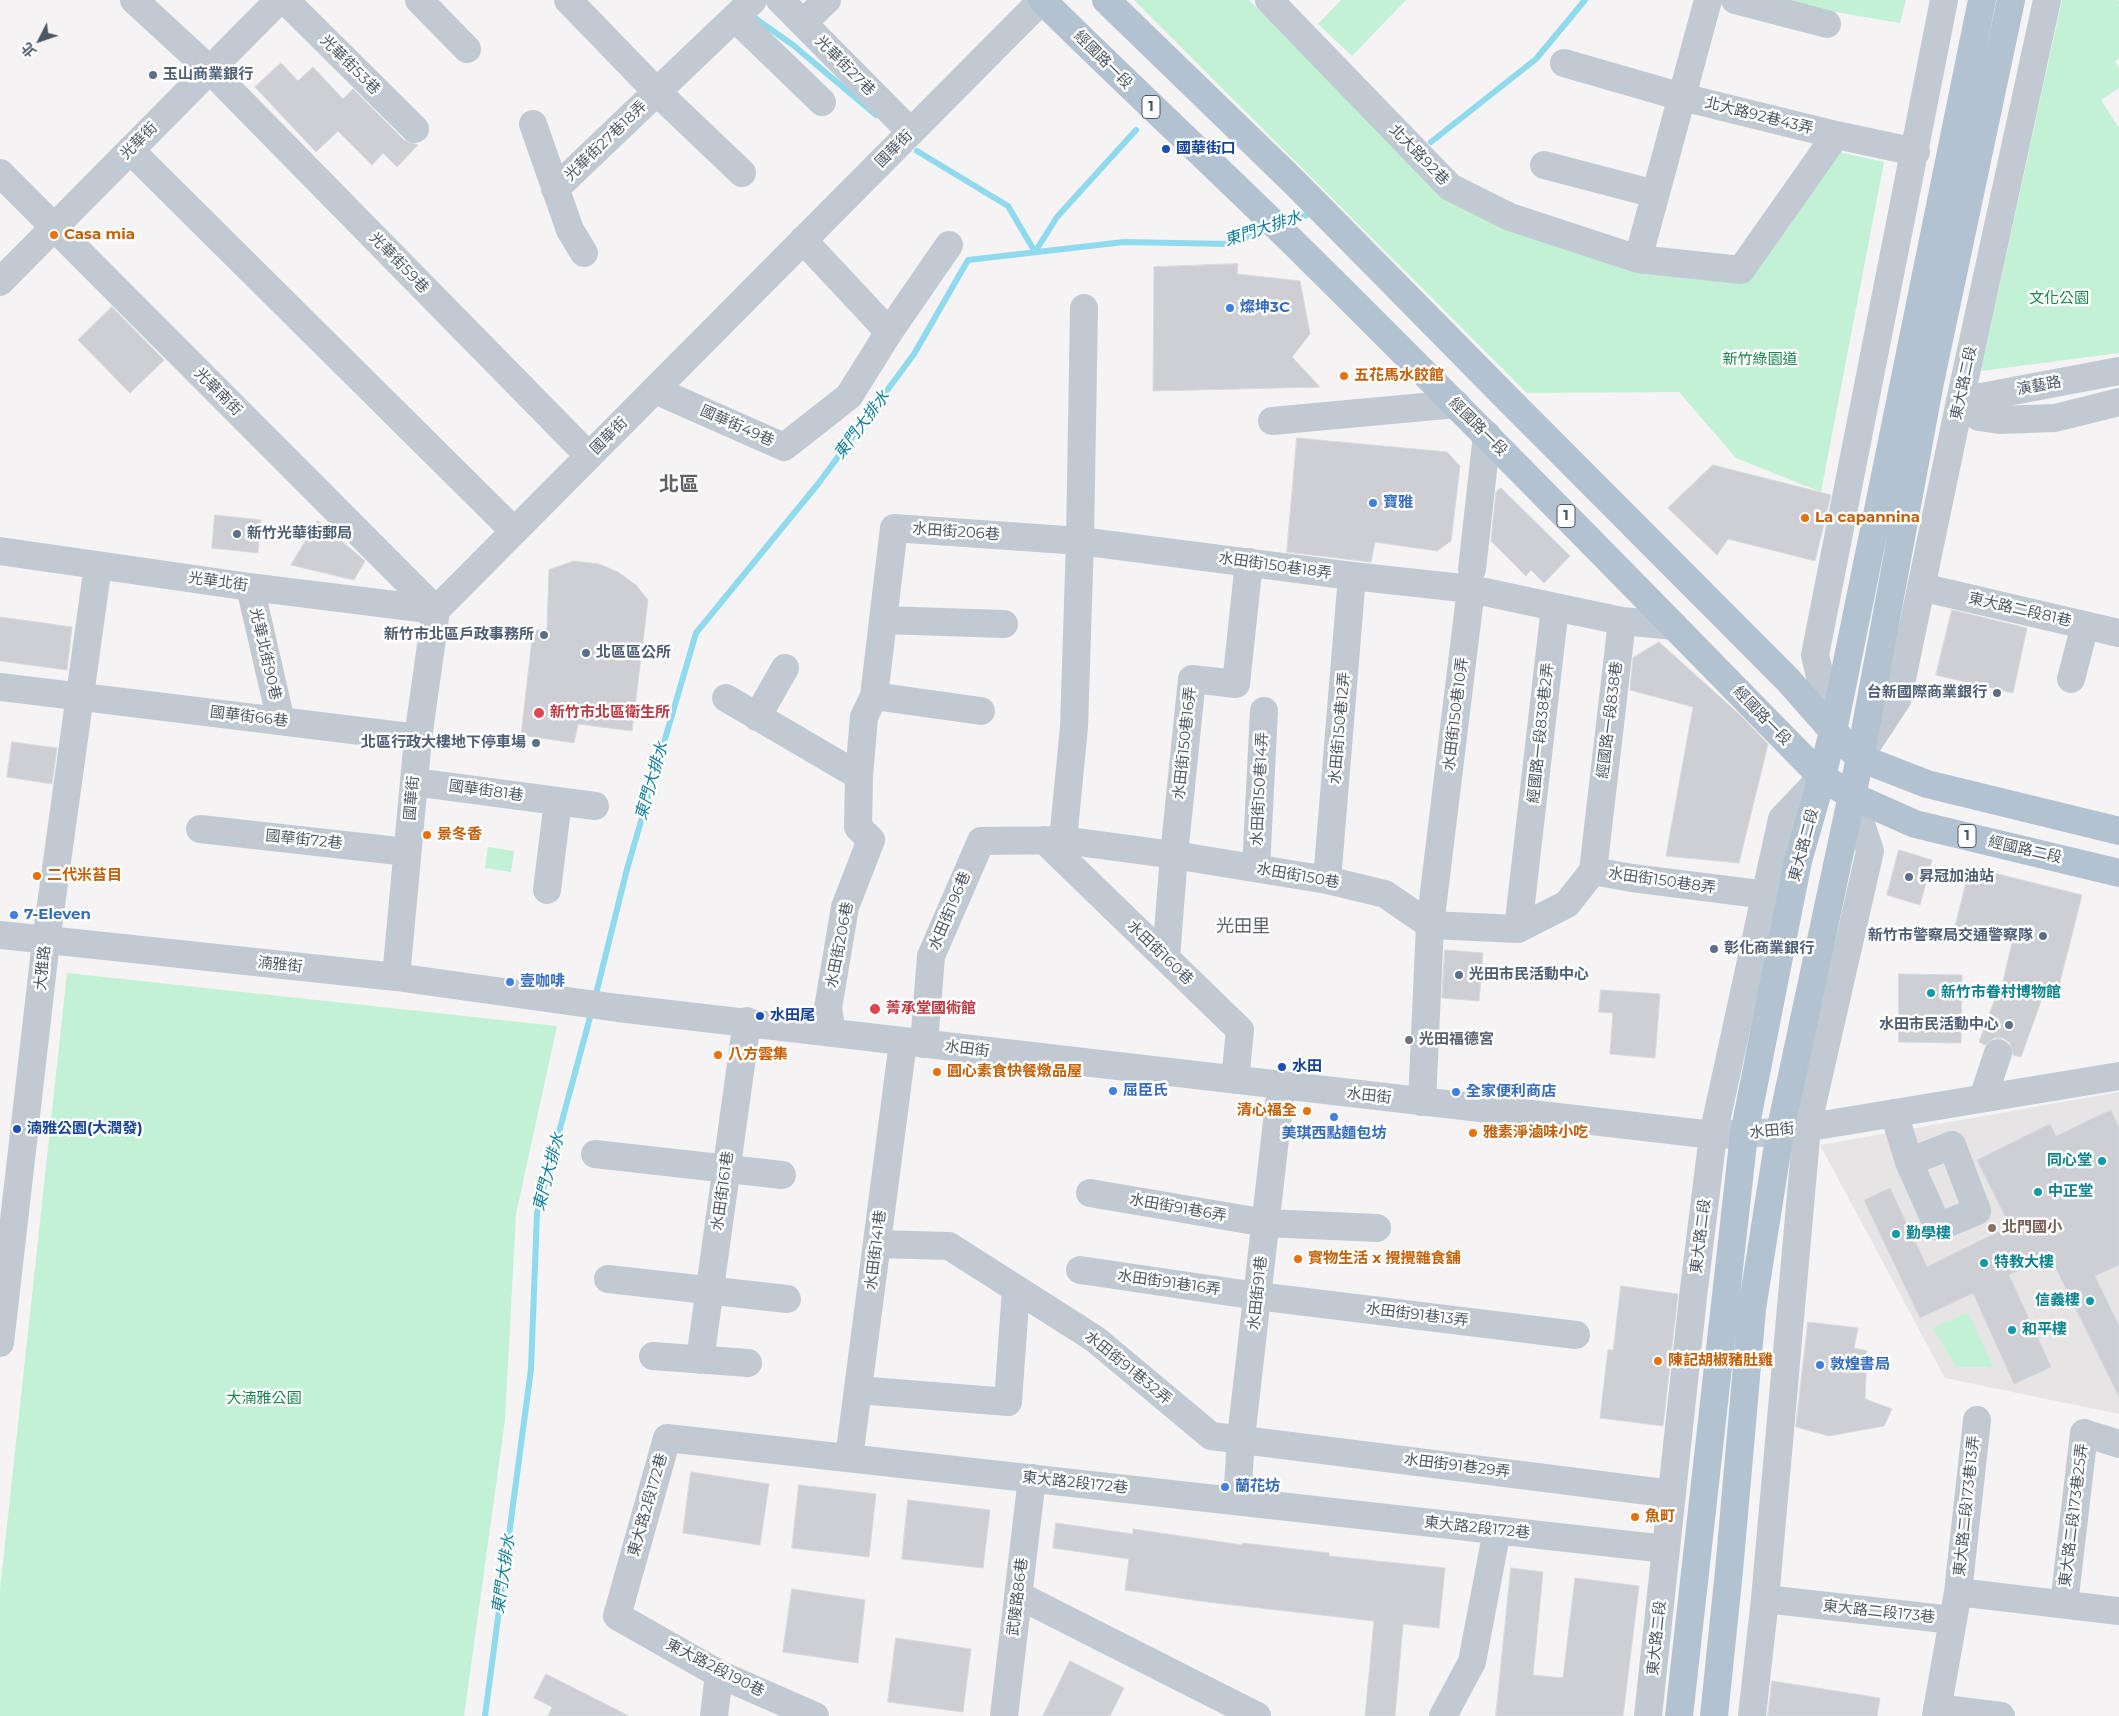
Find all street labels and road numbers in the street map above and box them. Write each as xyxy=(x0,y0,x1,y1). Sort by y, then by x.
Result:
street label: 經國路一段 xyxy=(1070,27,1136,93)
street label: 光華街53巷 xyxy=(316,31,384,99)
street label: 光華街27巷 xyxy=(811,32,879,100)
street label: 北大路92巷43弄 xyxy=(1703,94,1815,138)
road number: 1 xyxy=(1142,95,1160,118)
street label: 光華街27巷18弄 xyxy=(561,97,651,185)
street label: 光華街 xyxy=(117,119,161,163)
street label: 北大路92巷 xyxy=(1386,121,1452,189)
street label: 國華街 xyxy=(872,127,916,171)
street label: 光華街59巷 xyxy=(366,229,432,297)
street label: 東大路二段 xyxy=(1947,344,1981,422)
street label: 光華南街 xyxy=(190,364,246,420)
street label: 演藝路 xyxy=(2015,373,2063,399)
street label: 經國路一段 xyxy=(1445,394,1511,460)
street label: 國華街49巷 xyxy=(697,402,777,450)
street label: 國華街 xyxy=(587,414,631,458)
road number: 1 xyxy=(1557,504,1575,528)
street label: 水田街206巷 xyxy=(912,520,1000,544)
street label: 水田街150巷18弄 xyxy=(1217,549,1333,583)
street label: 光華北街 xyxy=(187,569,249,595)
street label: 東大路二段81巷 xyxy=(1967,589,2073,631)
street label: 光華北街90巷 xyxy=(246,606,284,702)
street label: 水田街150巷10弄 xyxy=(1440,656,1472,772)
street label: 經國路一段838巷 xyxy=(1594,661,1626,779)
street label: 經國路一段838巷2弄 xyxy=(1525,662,1557,804)
street label: 水田街150巷12弄 xyxy=(1326,671,1354,785)
street label: 經國路一段 xyxy=(1729,683,1795,749)
street label: 水田街150巷16弄 xyxy=(1170,686,1200,800)
street label: 國華街66巷 xyxy=(209,703,289,731)
street label: 水田街150巷14弄 xyxy=(1248,732,1272,846)
street label: 國華街 xyxy=(401,775,423,821)
street label: 國華街81巷 xyxy=(448,777,524,805)
street label: 東大路二段 xyxy=(1786,806,1822,884)
road number: 1 xyxy=(1958,824,1976,848)
street label: 國華街72巷 xyxy=(265,827,343,853)
street label: 經國路二段 xyxy=(1986,833,2064,867)
street label: 水田街150巷 xyxy=(1255,860,1341,892)
street label: 水田街150巷8弄 xyxy=(1607,865,1717,897)
street label: 水田街196巷 xyxy=(925,869,975,953)
street label: 水田街206巷 xyxy=(823,900,857,990)
street label: 水田街160巷 xyxy=(1123,917,1197,989)
street label: 大雅路 xyxy=(32,945,54,991)
street label: 湳雅街 xyxy=(257,954,303,976)
street label: 水田街 xyxy=(944,1037,990,1061)
street label: 水田街 xyxy=(1346,1085,1392,1107)
street label: 水田街 xyxy=(1749,1120,1795,1142)
street label: 水田街161巷 xyxy=(709,1150,737,1232)
street label: 水田街91巷6弄 xyxy=(1128,1191,1228,1225)
street label: 東大路二段 xyxy=(1687,1198,1715,1274)
street label: 水田街141巷 xyxy=(862,1209,890,1291)
street label: 水田街91巷 xyxy=(1245,1255,1271,1331)
street label: 水田街91巷16弄 xyxy=(1116,1267,1222,1299)
street label: 水田街91巷13弄 xyxy=(1365,1300,1469,1330)
street label: 水田街91巷32弄 xyxy=(1081,1328,1175,1408)
street label: 東大路二段173巷13弄 xyxy=(1951,1435,1983,1577)
street label: 東大路二段173巷25弄 xyxy=(2056,1442,2092,1588)
street label: 東大路2段172巷 xyxy=(625,1451,671,1559)
street label: 水田街91巷29弄 xyxy=(1403,1451,1511,1481)
street label: 東大路2段172巷 xyxy=(1021,1468,1129,1498)
street label: 東大路2段172巷 xyxy=(1423,1513,1531,1543)
street label: 武陵路86巷 xyxy=(1004,1557,1032,1637)
street label: 東大路二段173巷 xyxy=(1822,1597,1936,1627)
street label: 東大路二段 xyxy=(1644,1600,1670,1676)
street label: 東大路2段190巷 xyxy=(663,1635,767,1701)

